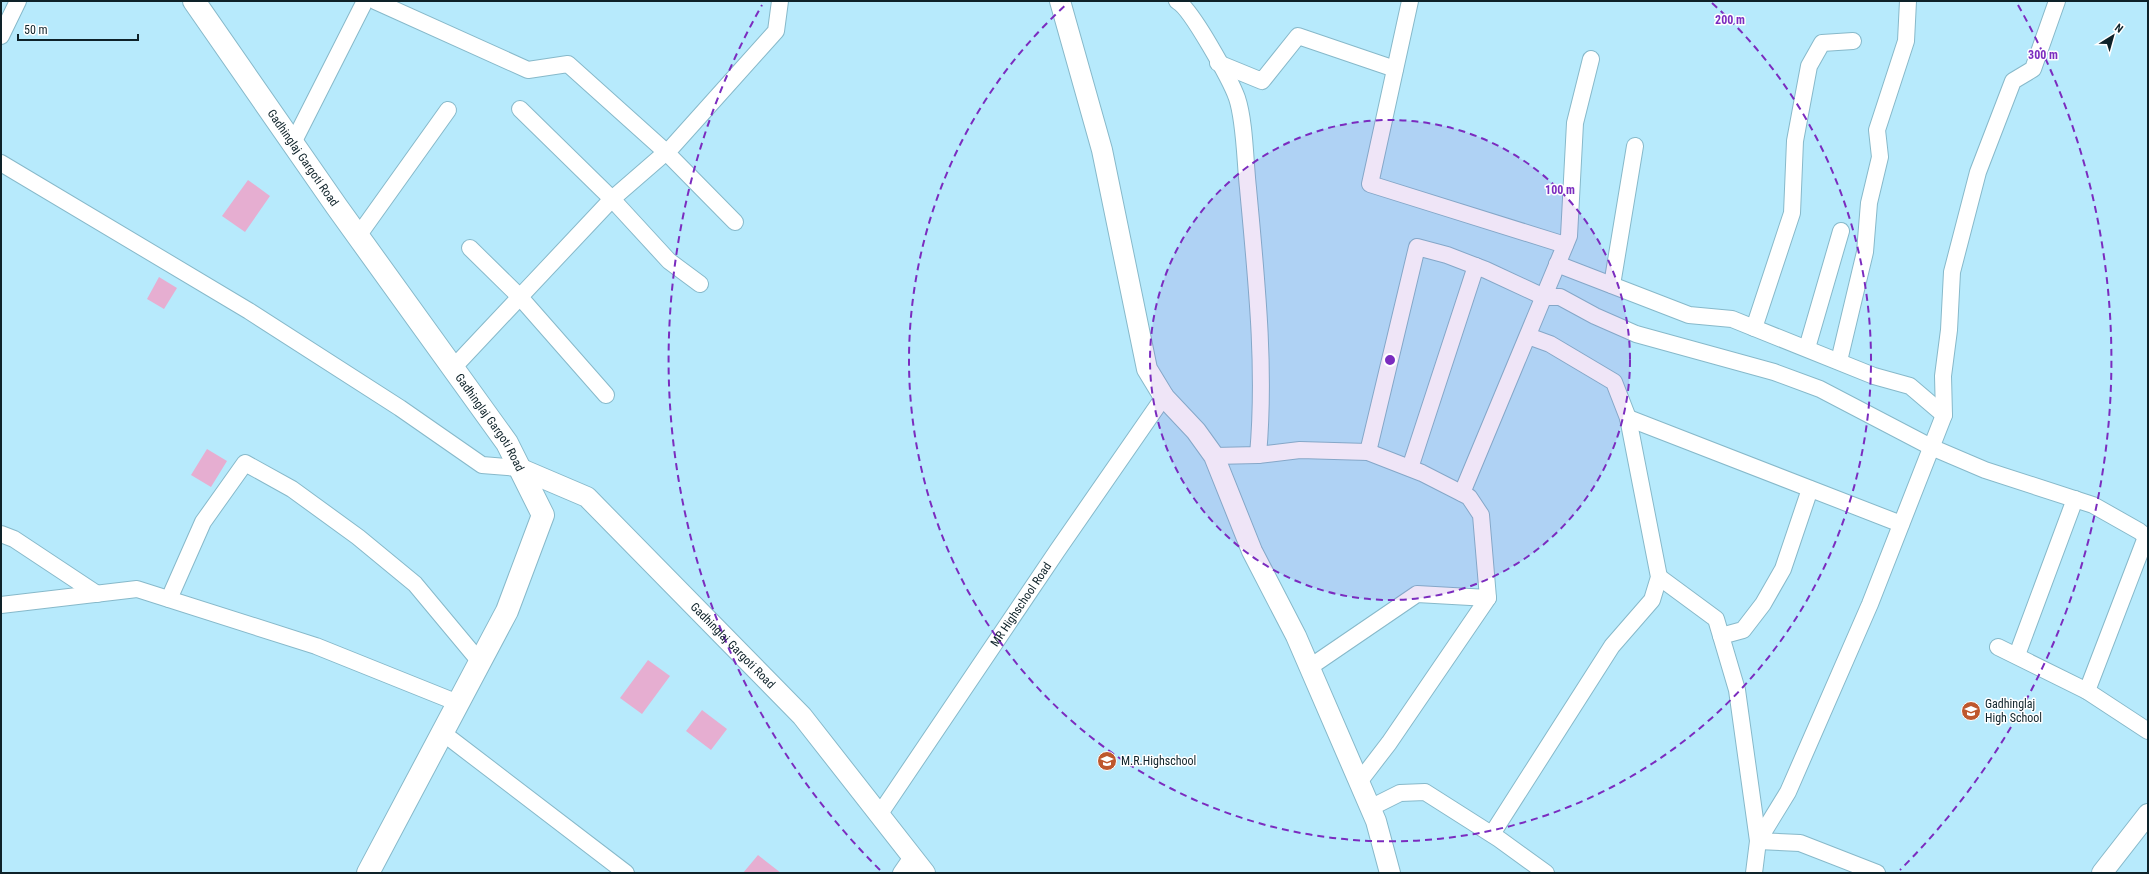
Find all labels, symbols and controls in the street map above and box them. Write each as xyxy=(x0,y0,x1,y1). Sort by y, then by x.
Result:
text: 200 m xyxy=(1715,13,1745,27)
scale bar xyxy=(18,16,138,42)
north arrow xyxy=(2093,16,2133,56)
text: N xyxy=(2112,21,2126,36)
text: 50 m xyxy=(24,23,48,37)
text: 300 m xyxy=(2028,48,2058,62)
street label: Gadhinglaj Gargoti Road xyxy=(264,107,341,209)
text: 100 m xyxy=(1545,183,1575,197)
centre of rings xyxy=(1383,353,1397,367)
street label: Gadhinglaj Gargoti Road xyxy=(452,371,527,474)
street label: MR Highschool Road xyxy=(988,560,1054,649)
street label: Gadhinglaj Gargoti Road xyxy=(688,600,778,691)
place label: Gadhinglaj High School xyxy=(1985,697,2042,725)
school or university icon: Gadhinglaj High School xyxy=(1960,700,1982,722)
school or university icon: M.R.Highschool xyxy=(1096,750,1118,772)
place label: M.R.Highschool xyxy=(1121,754,1196,768)

